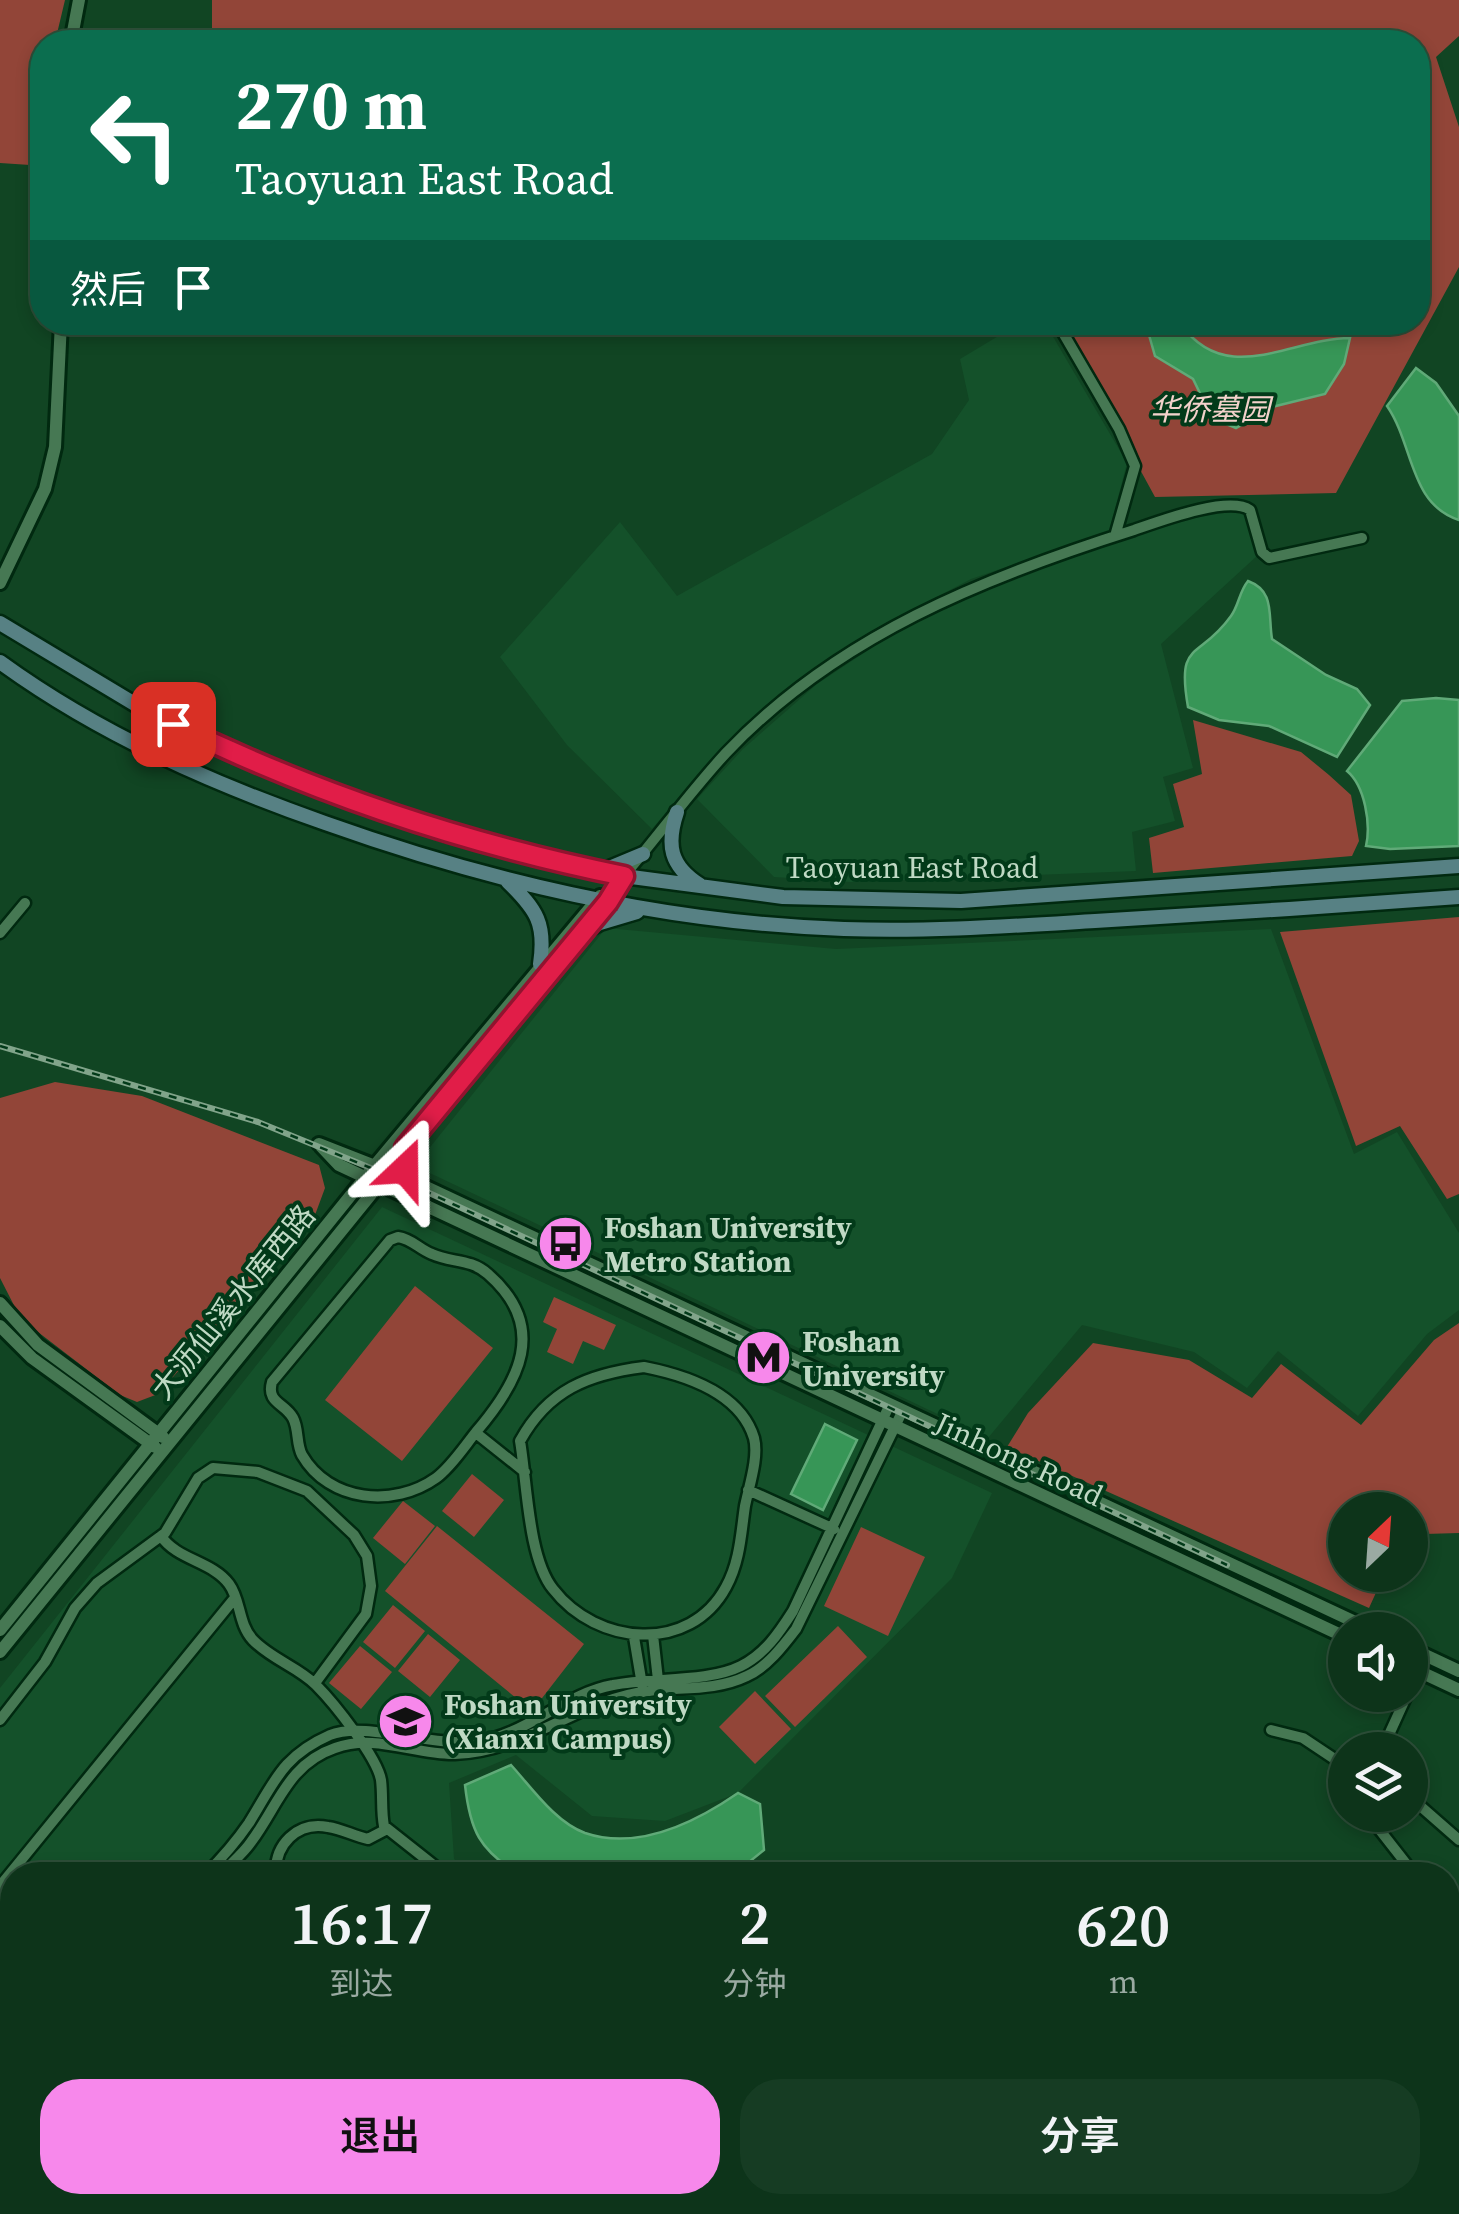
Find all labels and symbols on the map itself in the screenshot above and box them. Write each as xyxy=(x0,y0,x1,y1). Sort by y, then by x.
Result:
park label: 华侨墓园 xyxy=(1150,389,1274,430)
pin xyxy=(131,682,216,767)
street label: Taoyuan East Road xyxy=(786,847,1038,888)
position arrow xyxy=(353,1117,457,1221)
street label: 大沥仙溪水库西路 xyxy=(142,1196,324,1408)
place label: Foshan University Metro Station xyxy=(604,1207,852,1282)
bus stop icon: Foshan University Metro Station xyxy=(535,1214,595,1274)
place label: Foshan University xyxy=(802,1321,945,1396)
metro station icon: Foshan University xyxy=(733,1328,793,1388)
street label: Jinhong Road xyxy=(927,1402,1110,1516)
north arrow xyxy=(1328,1492,1428,1592)
place label: Foshan University (Xianxi Campus) xyxy=(444,1684,692,1759)
school or university icon: Foshan University (Xianxi Campus) xyxy=(375,1691,435,1751)

